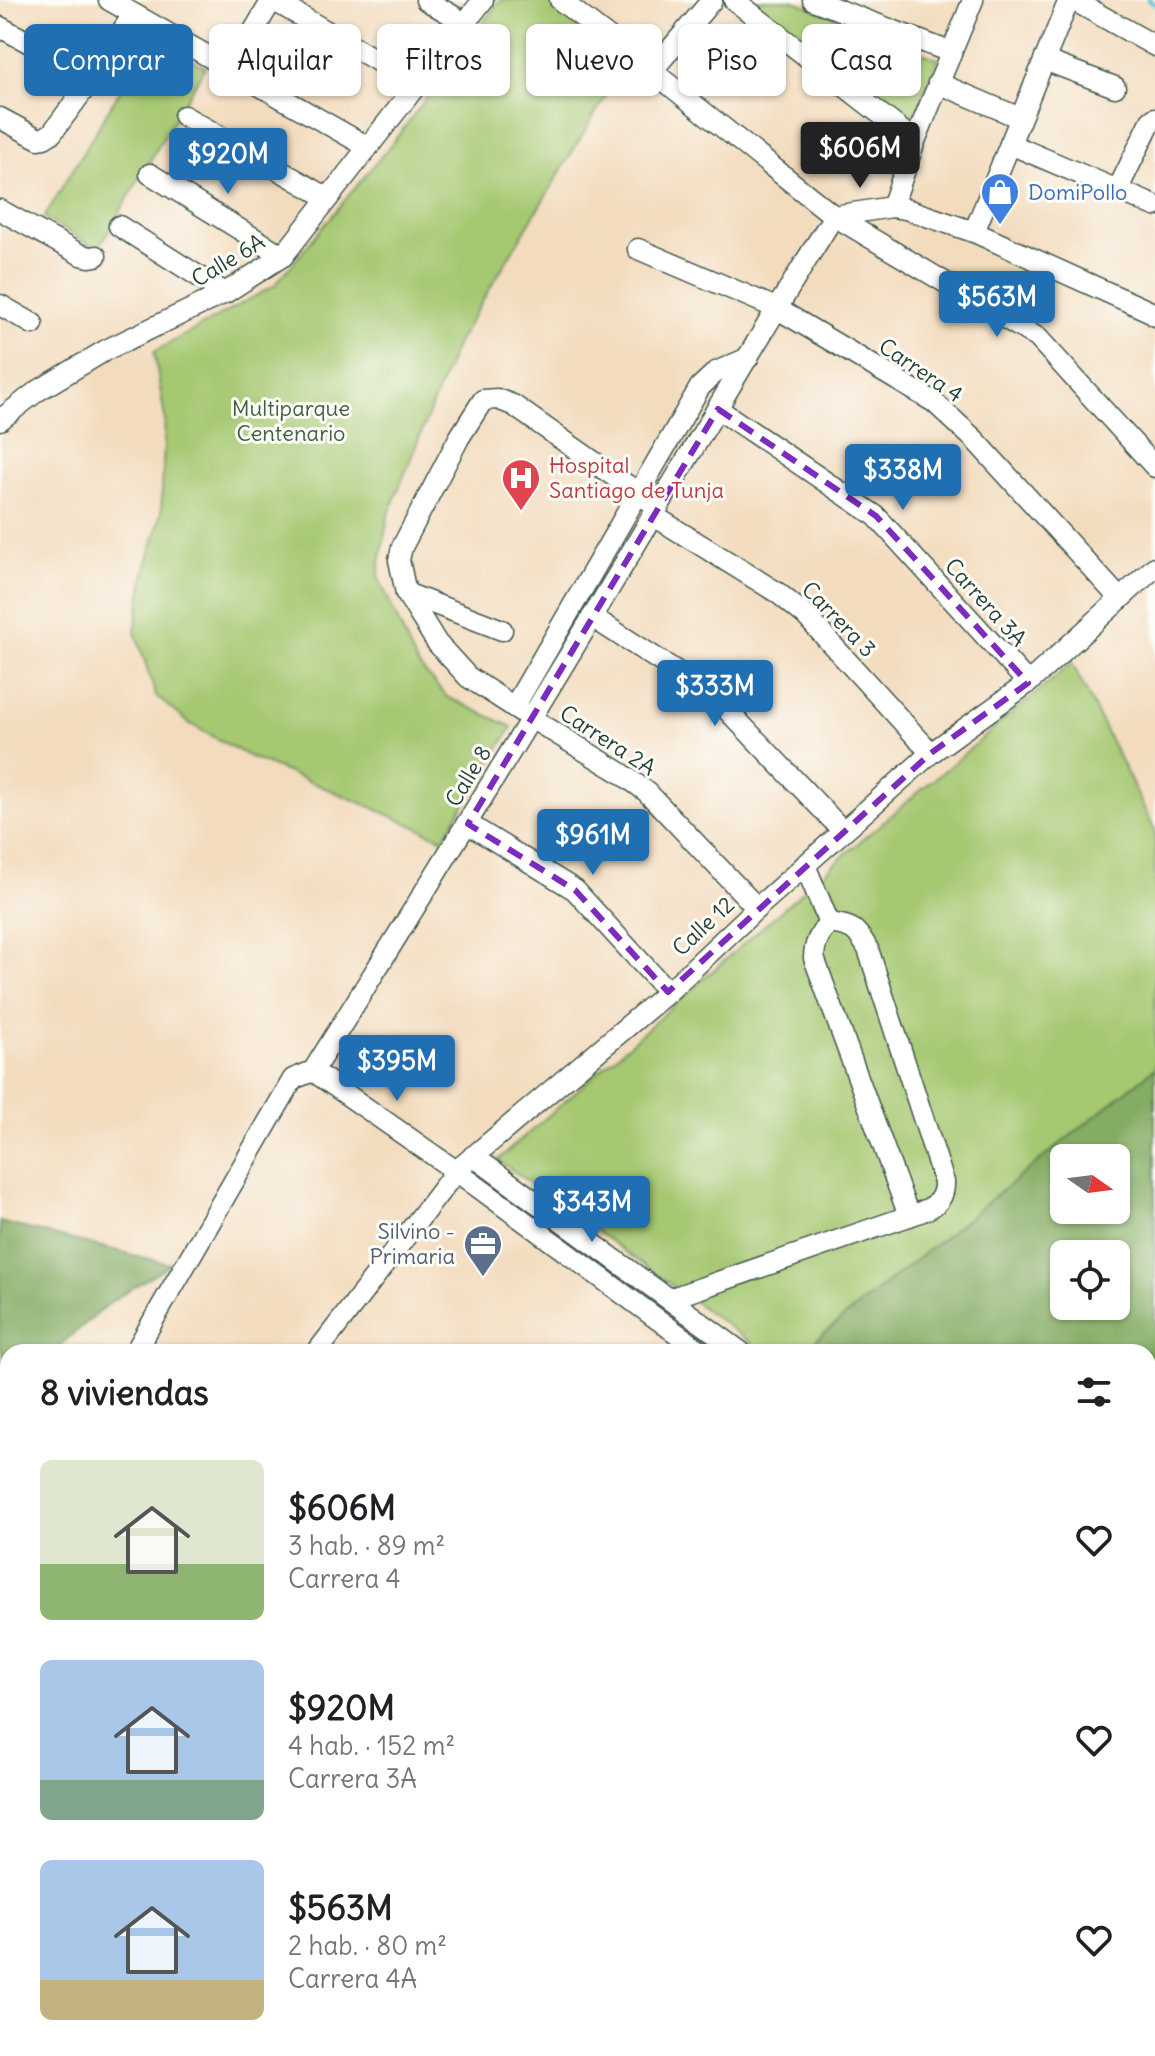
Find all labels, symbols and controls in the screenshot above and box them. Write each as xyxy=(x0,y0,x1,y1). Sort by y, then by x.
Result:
chip: Comprar xyxy=(24,24,193,96)
chip: Alquilar xyxy=(209,24,361,96)
chip: Filtros xyxy=(377,24,510,96)
chip: Nuevo xyxy=(526,24,662,96)
chip: Piso xyxy=(678,24,786,96)
chip: Casa xyxy=(802,24,921,96)
pin: $606M xyxy=(804,122,916,190)
pin: $920M xyxy=(172,128,284,196)
text: $606M xyxy=(819,131,901,164)
text: $920M xyxy=(187,137,269,170)
shop icon: DomiPollo xyxy=(979,171,1021,226)
place label: DomiPollo xyxy=(1028,178,1127,206)
street label: Calle 6A xyxy=(186,227,270,293)
pin: $563M xyxy=(941,271,1053,339)
text: $563M xyxy=(957,280,1037,313)
street label: Carrera 4 xyxy=(874,332,968,408)
park label: Multiparque Centenario xyxy=(232,394,350,447)
pin: $338M xyxy=(847,444,959,512)
place label: Hospital Santiago de Tunja xyxy=(549,451,724,504)
text: $338M xyxy=(863,453,943,486)
hospital icon: Hospital Santiago de Tunja xyxy=(500,457,542,512)
street label: Carrera 3A xyxy=(939,552,1033,652)
street label: Carrera 3 xyxy=(796,575,882,663)
pin: $333M xyxy=(659,660,771,728)
text: $333M xyxy=(675,669,755,702)
street label: Carrera 2A xyxy=(555,699,661,781)
street label: Calle 8 xyxy=(439,740,497,812)
pin: $961M xyxy=(537,809,649,877)
text: $961M xyxy=(555,818,631,851)
street label: Calle 12 xyxy=(666,890,740,962)
pin: $395M xyxy=(341,1035,453,1103)
text: $395M xyxy=(357,1044,437,1077)
north arrow xyxy=(1050,1144,1130,1224)
map controls xyxy=(1050,1144,1130,1320)
pin: $343M xyxy=(536,1176,648,1244)
text: $343M xyxy=(552,1185,632,1218)
place label: Silvino - Primaria xyxy=(370,1217,455,1270)
office icon: Silvino - Primaria xyxy=(462,1223,504,1278)
button: locate xyxy=(1050,1240,1130,1320)
icon: filters xyxy=(1072,1370,1116,1414)
text: 8 viviendas xyxy=(40,1371,209,1414)
text: $606M xyxy=(288,1486,396,1529)
icon: home xyxy=(104,1492,200,1588)
icon: heart xyxy=(1072,1518,1116,1562)
text: 3 hab. · 89 m² xyxy=(288,1529,445,1562)
text: Carrera 4 xyxy=(288,1562,401,1595)
text: $920M xyxy=(288,1686,395,1729)
icon: home xyxy=(104,1692,200,1788)
icon: heart xyxy=(1072,1718,1116,1762)
text: 4 hab. · 152 m² xyxy=(288,1729,455,1762)
text: Carrera 3A xyxy=(288,1762,417,1795)
text: $563M xyxy=(288,1886,393,1929)
icon: home xyxy=(104,1892,200,1988)
icon: heart xyxy=(1072,1918,1116,1962)
text: 2 hab. · 80 m² xyxy=(288,1929,447,1962)
text: Carrera 4A xyxy=(288,1962,417,1995)

